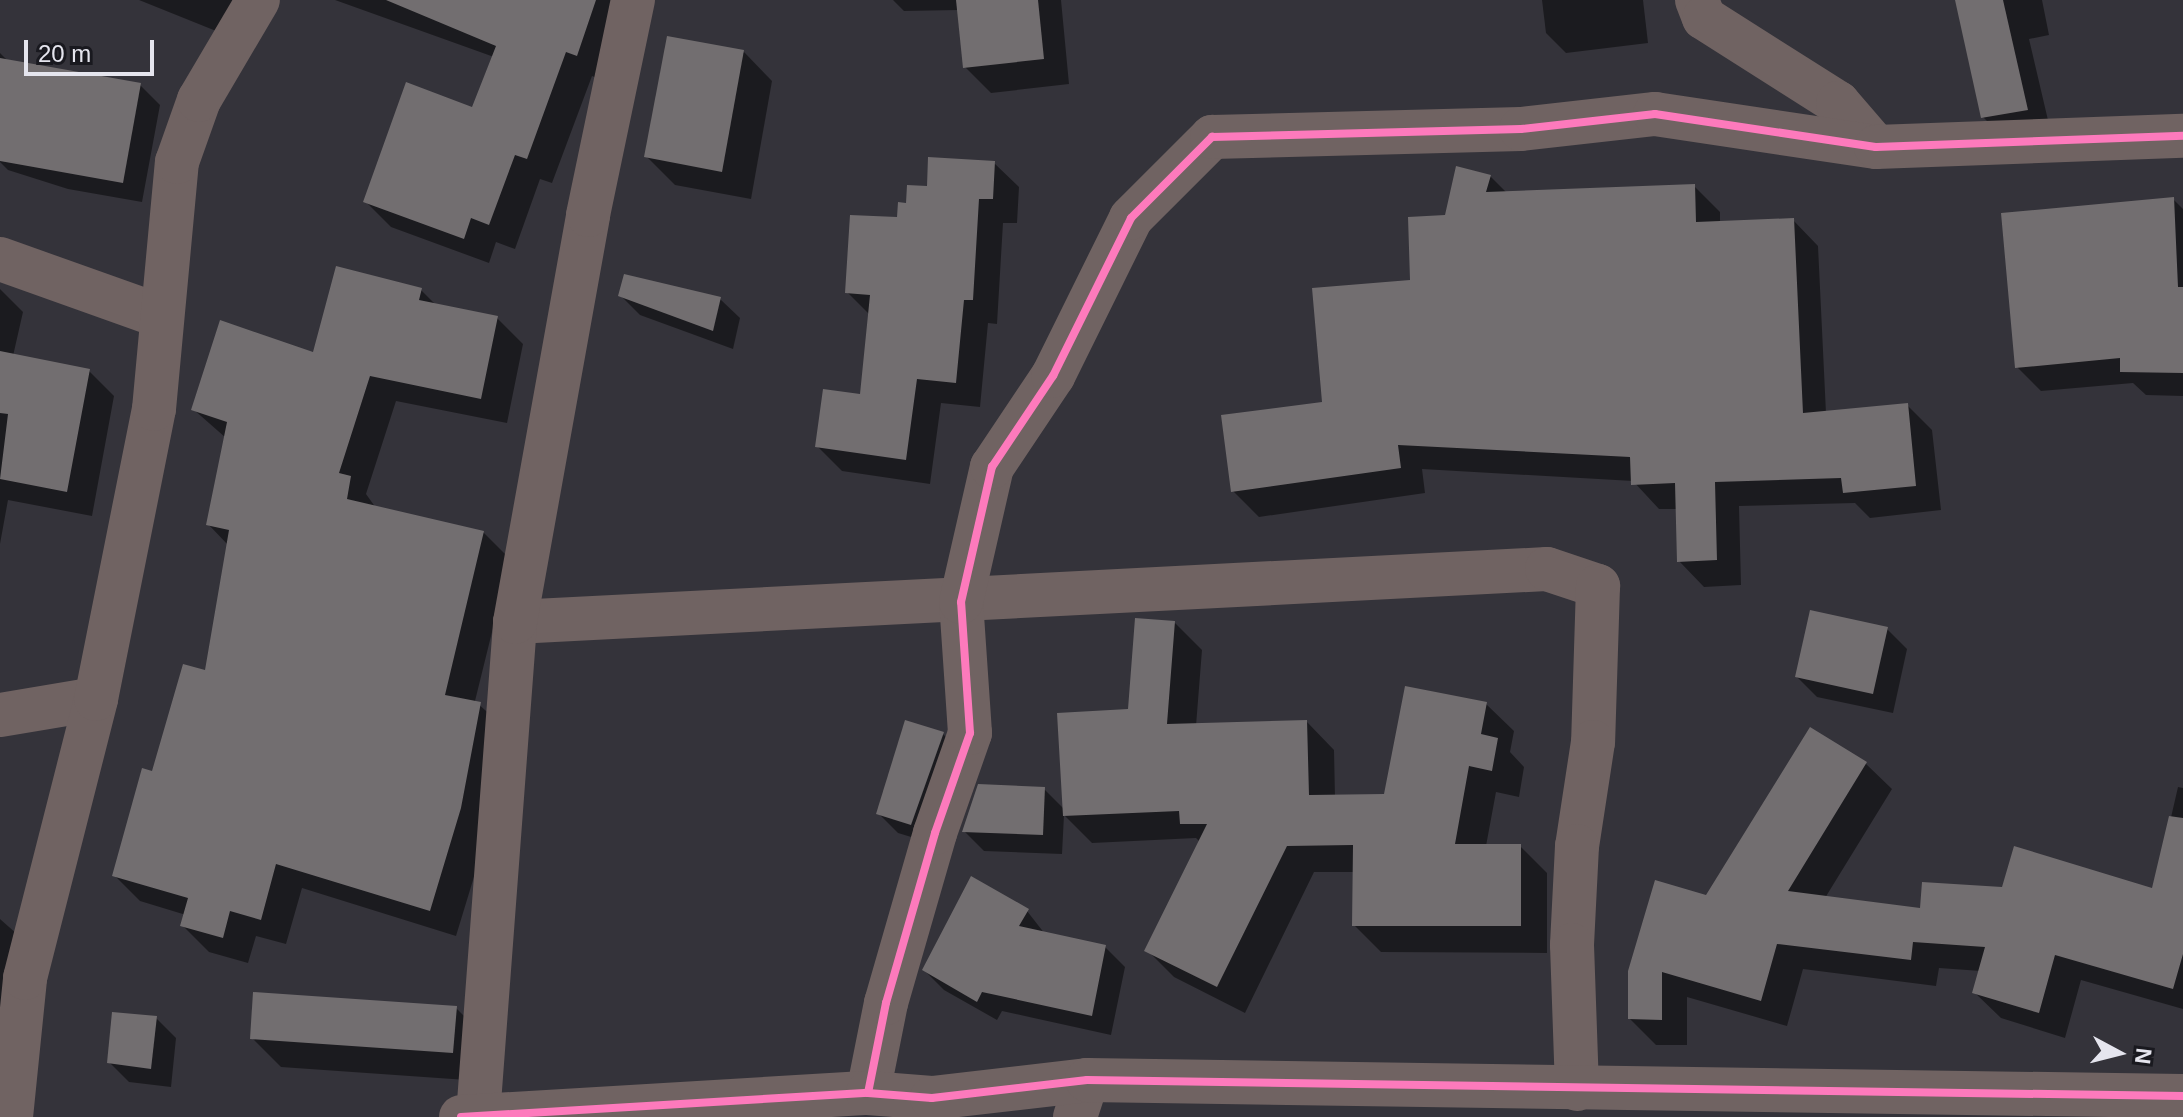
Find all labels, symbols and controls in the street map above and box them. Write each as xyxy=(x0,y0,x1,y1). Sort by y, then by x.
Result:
scale bar xyxy=(28,24,158,74)
text: 20 m xyxy=(38,40,91,67)
north arrow xyxy=(2079,1013,2159,1093)
text: N xyxy=(2130,1047,2157,1065)

